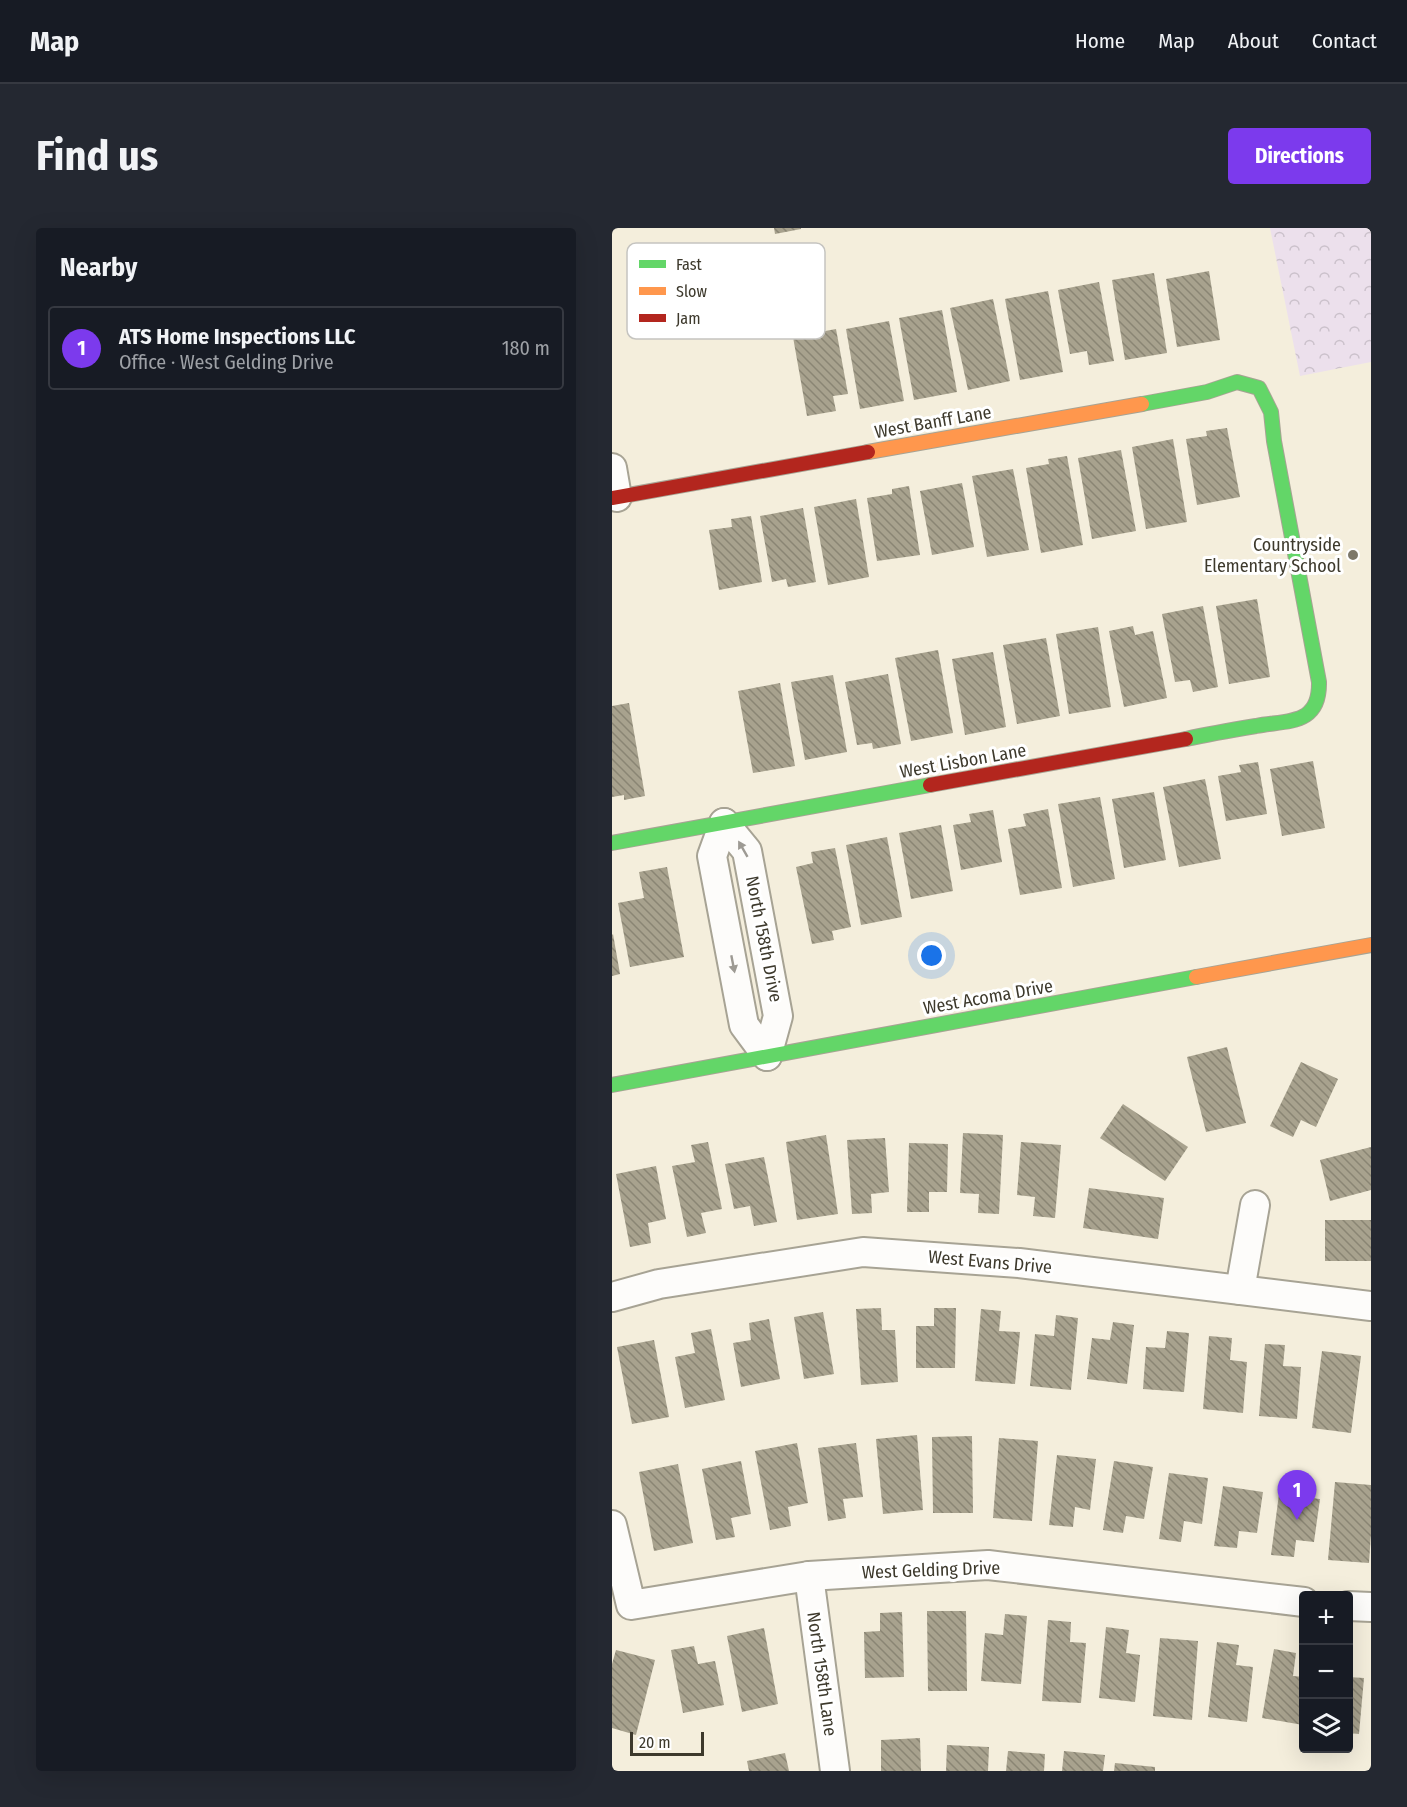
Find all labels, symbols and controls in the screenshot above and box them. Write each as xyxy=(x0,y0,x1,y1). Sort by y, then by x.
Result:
text: Map xyxy=(30,25,79,58)
text: Home xyxy=(1075,28,1125,54)
text: Map xyxy=(1158,28,1195,54)
text: About xyxy=(1228,28,1279,54)
text: Contact xyxy=(1312,28,1377,54)
button: Directions xyxy=(1228,128,1371,184)
text: Find us xyxy=(36,131,158,181)
legend xyxy=(627,243,825,339)
text: Nearby xyxy=(60,252,137,283)
text: Fast xyxy=(676,255,703,274)
text: Slow xyxy=(676,282,707,301)
text: Jam xyxy=(676,309,701,328)
text: ATS Home Inspections LLC xyxy=(119,323,355,350)
text: 1 xyxy=(77,336,86,360)
text: 180 m xyxy=(502,336,550,360)
text: Office · West Gelding Drive xyxy=(119,350,334,374)
street label: West Banff Lane xyxy=(873,401,993,443)
place label: Countryside Elementary School xyxy=(1204,534,1341,577)
marker: Countryside Elementary School xyxy=(1346,548,1360,562)
street label: West Lisbon Lane xyxy=(898,739,1028,783)
one-way arrow xyxy=(738,840,748,857)
street label: North 158th Drive xyxy=(741,874,787,1004)
your location xyxy=(917,941,946,970)
one-way arrow xyxy=(729,954,738,973)
street label: West Acoma Drive xyxy=(921,975,1055,1019)
street label: West Evans Drive xyxy=(927,1246,1053,1278)
pin: 1 xyxy=(1278,1470,1316,1520)
street label: West Gelding Drive xyxy=(861,1557,1001,1583)
map controls xyxy=(1299,1591,1353,1753)
button: + xyxy=(1299,1591,1353,1645)
street label: North 158th Lane xyxy=(802,1610,842,1738)
button: − xyxy=(1299,1645,1353,1699)
button: layers xyxy=(1299,1699,1353,1753)
scale bar xyxy=(630,1729,704,1756)
text: 20 m xyxy=(639,1733,670,1752)

